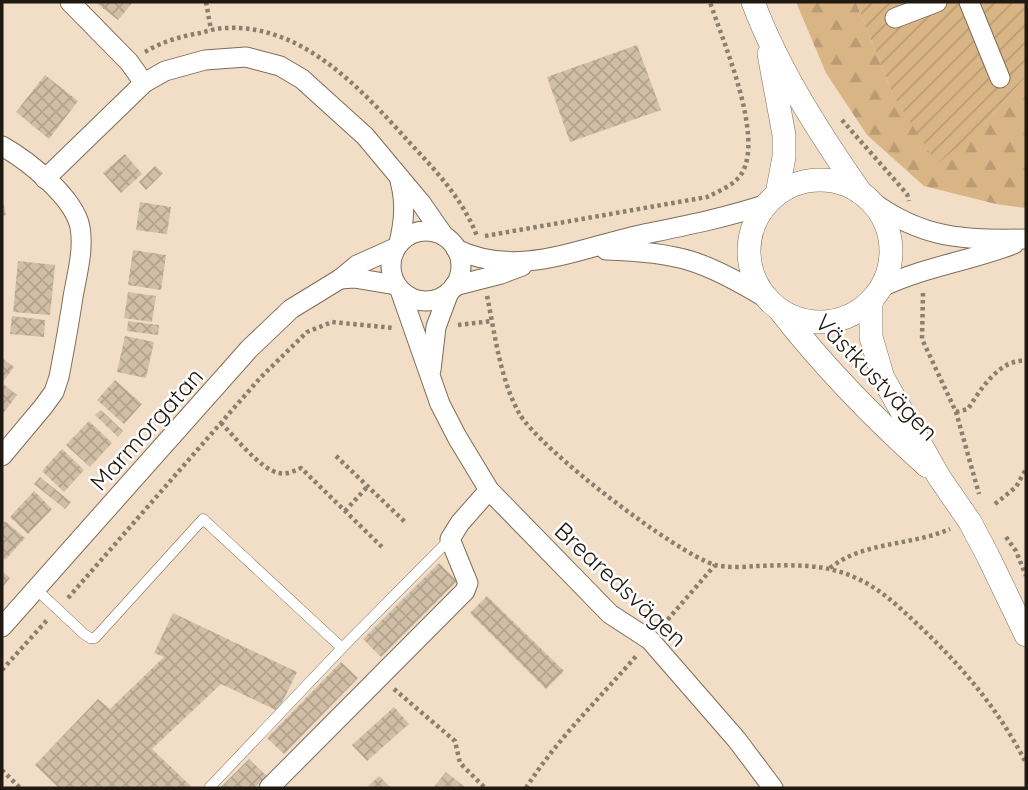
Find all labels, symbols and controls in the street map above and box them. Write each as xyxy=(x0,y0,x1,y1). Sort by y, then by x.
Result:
street label: Västkustvägen xyxy=(809,307,945,447)
street label: Marmorgatan xyxy=(83,361,209,497)
street label: Brearedsvägen xyxy=(549,515,693,653)

